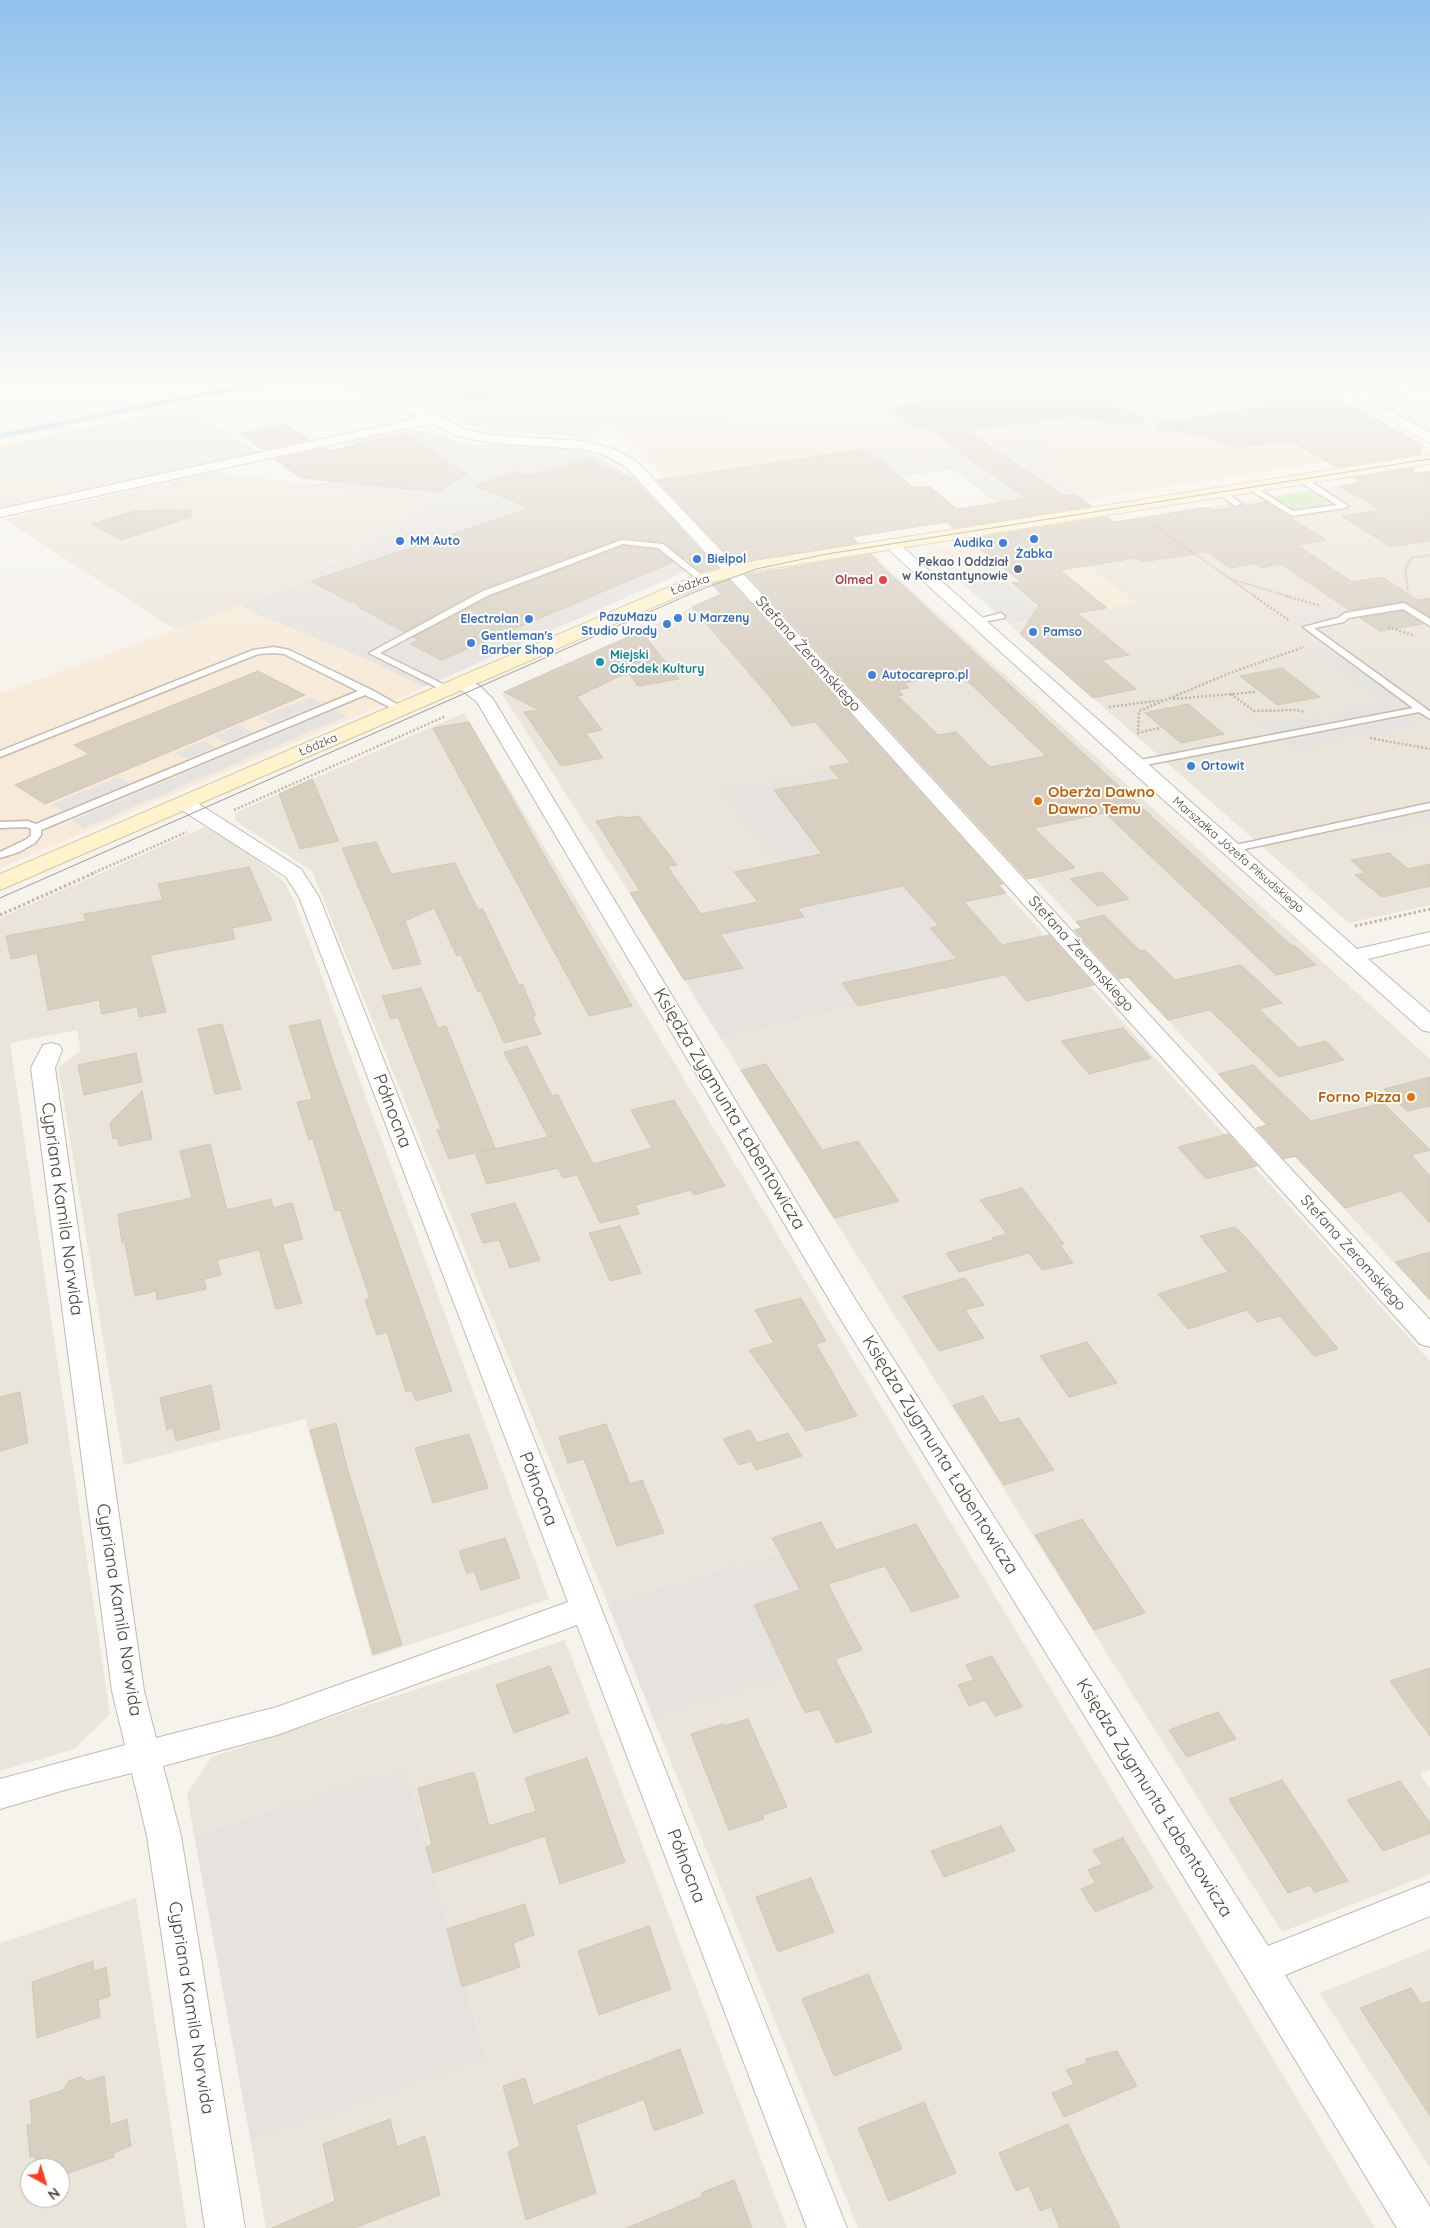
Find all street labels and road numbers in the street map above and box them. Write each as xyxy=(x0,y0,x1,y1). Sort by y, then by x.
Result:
street label: Łódzka xyxy=(668,571,712,599)
street label: Stefana Żeromskiego xyxy=(751,592,865,716)
street label: Łódzka xyxy=(296,730,340,760)
street label: Marszałka Józefa Piłsudskiego xyxy=(1169,794,1307,916)
street label: Stefana Żeromskiego xyxy=(1024,892,1138,1016)
street label: Księdza Zygmunta Łabentowicza xyxy=(648,984,810,1234)
street label: Północna xyxy=(368,1071,416,1151)
street label: Cypriana Kamila Norwida xyxy=(36,1101,88,1317)
street label: Stefana Żeromskiego xyxy=(1296,1191,1410,1315)
street label: Księdza Zygmunta Łabentowicza xyxy=(857,1332,1023,1578)
street label: Północna xyxy=(514,1449,562,1529)
street label: Cypriana Kamila Norwida xyxy=(92,1502,146,1718)
street label: Księdza Zygmunta Łabentowicza xyxy=(1071,1675,1237,1921)
street label: Północna xyxy=(662,1826,710,1906)
street label: Cypriana Kamila Norwida xyxy=(164,1900,218,2116)

